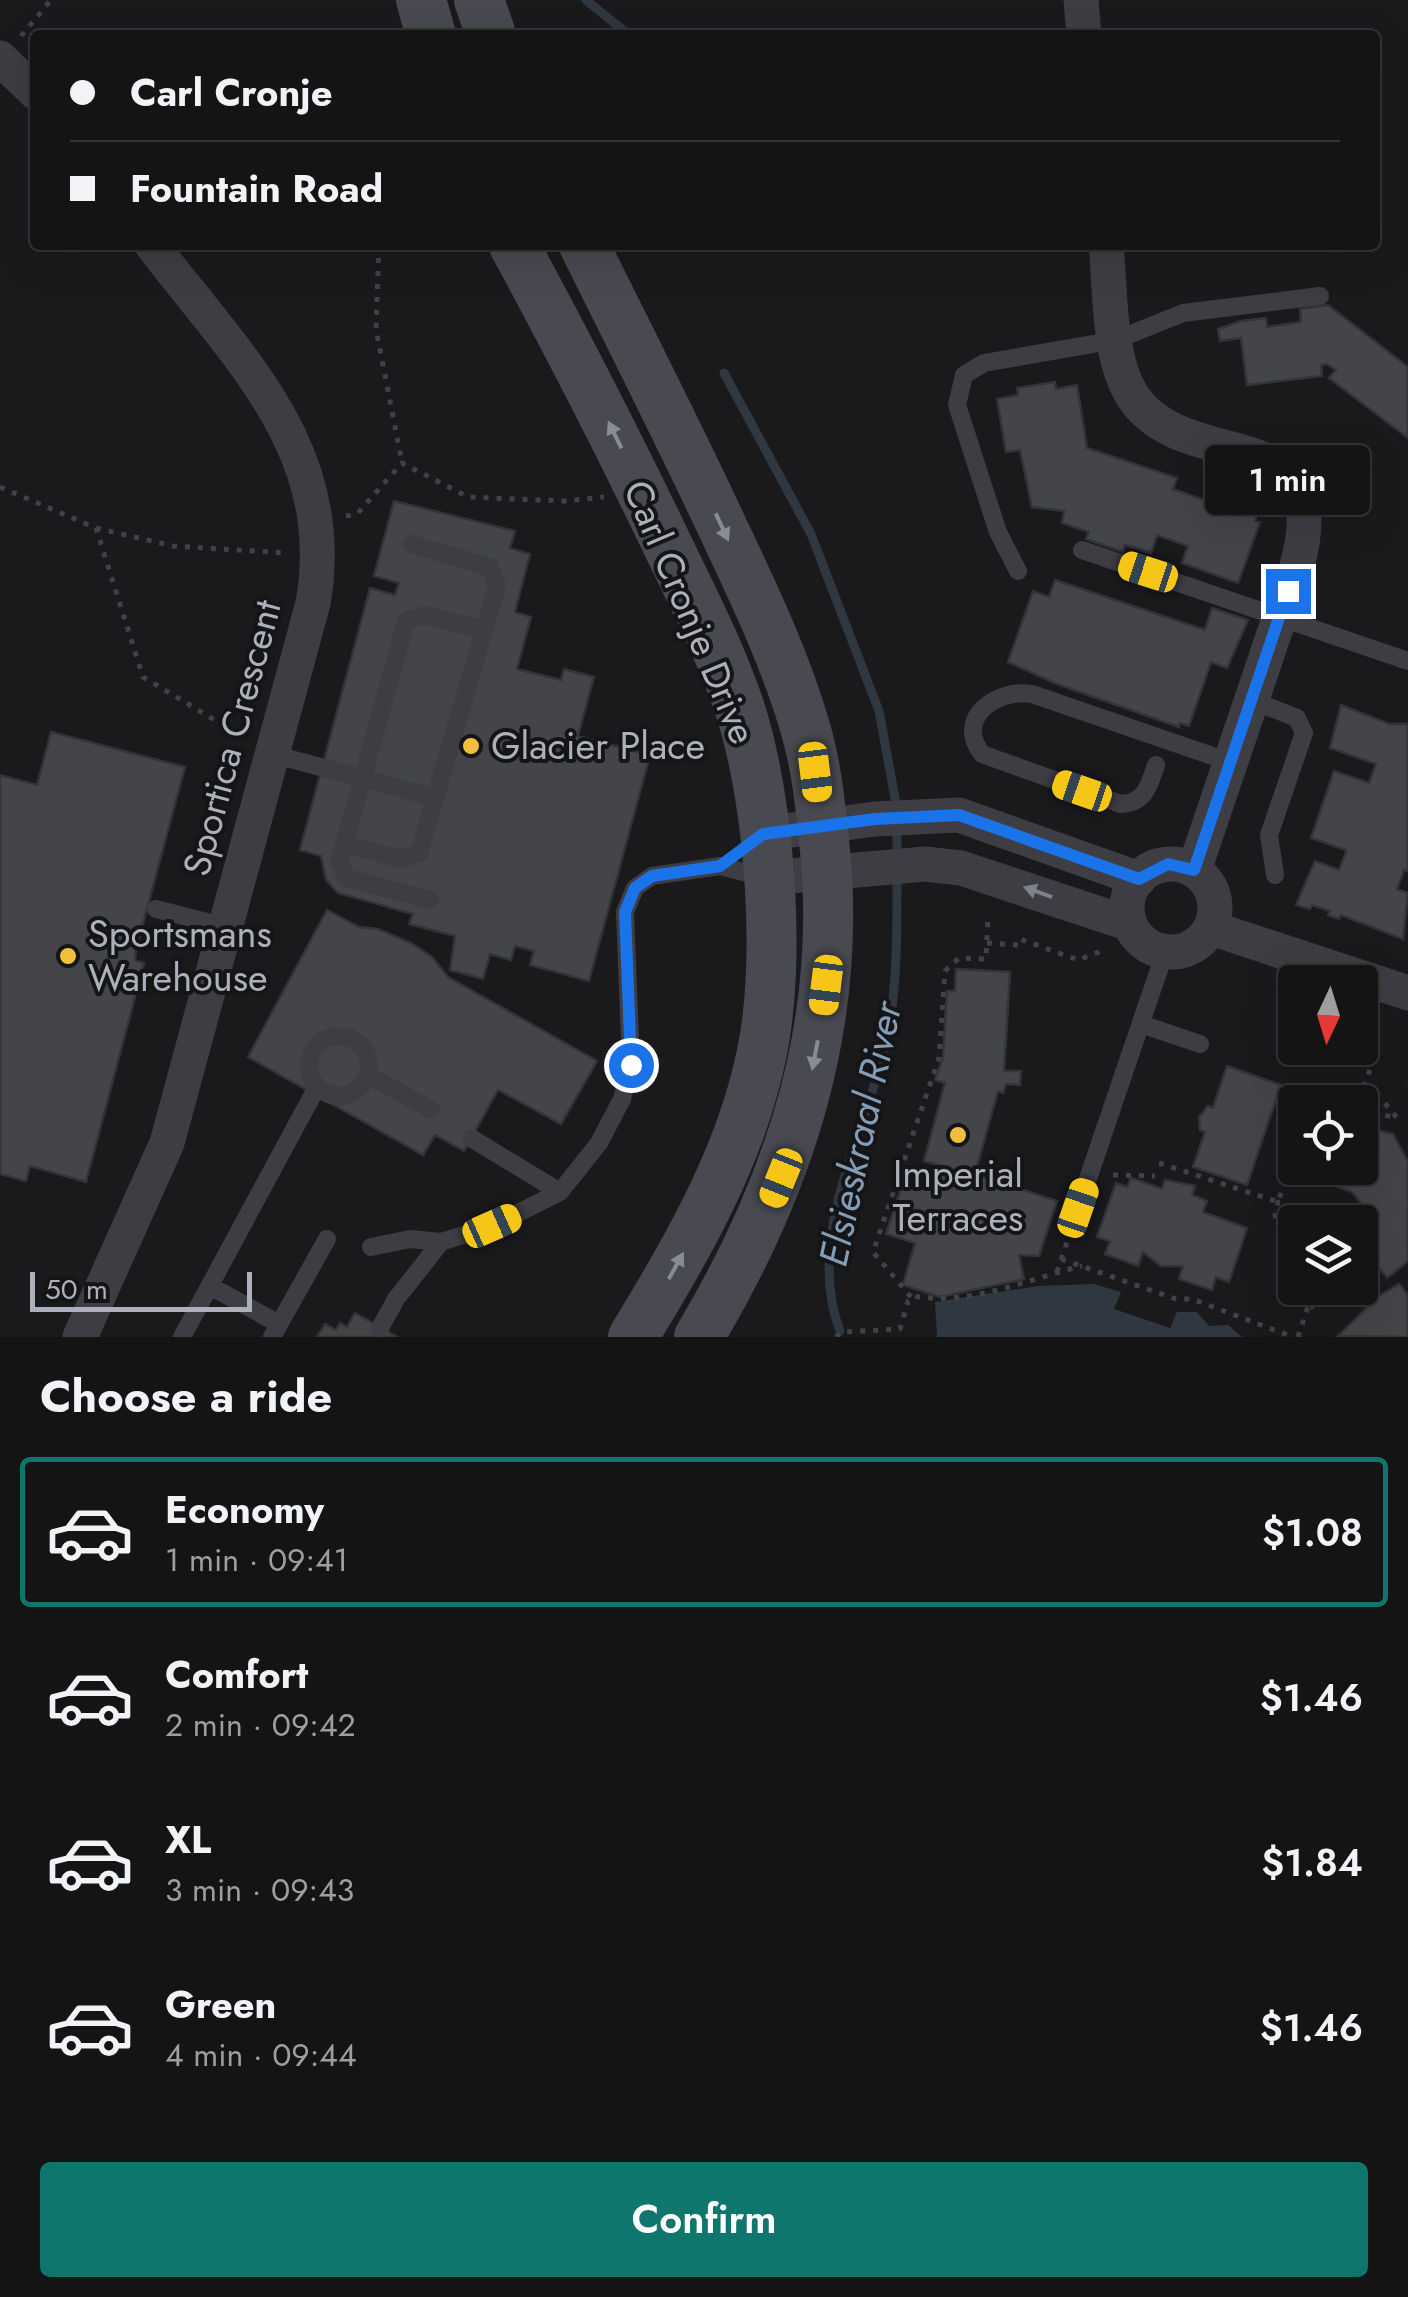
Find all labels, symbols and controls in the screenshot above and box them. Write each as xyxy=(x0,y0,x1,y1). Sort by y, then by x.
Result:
text: Carl Cronje xyxy=(130,65,332,120)
text: Fountain Road xyxy=(130,161,383,216)
one-way arrow xyxy=(606,421,623,450)
callout: 1 min xyxy=(1206,446,1370,516)
text: 1 min xyxy=(1249,457,1326,503)
street label: Carl Cronje Drive xyxy=(610,471,771,752)
one-way arrow xyxy=(714,512,731,541)
car xyxy=(1115,548,1181,596)
route end xyxy=(1266,569,1311,614)
street label: Sportica Crescent xyxy=(168,594,295,882)
place label: Glacier Place xyxy=(491,718,705,773)
marker: Glacier Place xyxy=(460,735,482,757)
car xyxy=(796,740,834,804)
car xyxy=(1049,767,1115,815)
one-way arrow xyxy=(1022,884,1052,899)
place label: Sportsmans Warehouse xyxy=(88,906,272,1005)
marker: Sportsmans Warehouse xyxy=(57,945,79,967)
car xyxy=(807,953,845,1017)
north arrow xyxy=(1278,965,1378,1065)
map controls xyxy=(1278,965,1378,1305)
water label: Elsieskraal River xyxy=(804,994,917,1272)
one-way arrow xyxy=(807,1040,822,1071)
route start xyxy=(609,1043,654,1088)
button: locate xyxy=(1278,1085,1378,1185)
marker: Imperial Terraces xyxy=(947,1124,969,1146)
car xyxy=(756,1145,806,1211)
place label: Imperial Terraces xyxy=(893,1146,1023,1245)
car xyxy=(1054,1175,1102,1241)
car xyxy=(458,1200,526,1252)
button: layers xyxy=(1278,1205,1378,1305)
one-way arrow xyxy=(667,1252,684,1281)
scale bar xyxy=(30,1267,252,1312)
text: 50 m xyxy=(45,1269,108,1310)
text: Choose a ride xyxy=(40,1364,332,1429)
text: Economy xyxy=(165,1482,324,1537)
icon: car xyxy=(45,1487,135,1577)
text: $1.08 xyxy=(1262,1505,1363,1560)
text: 1 min · 09:41 xyxy=(165,1537,348,1583)
text: Comfort xyxy=(165,1647,308,1702)
icon: car xyxy=(45,1652,135,1742)
text: $1.46 xyxy=(1260,1670,1363,1725)
text: 2 min · 09:42 xyxy=(165,1702,356,1748)
text: XL xyxy=(165,1812,211,1867)
icon: car xyxy=(45,1817,135,1907)
text: $1.84 xyxy=(1261,1835,1363,1890)
text: 3 min · 09:43 xyxy=(165,1867,354,1913)
text: Green xyxy=(165,1977,276,2032)
icon: car xyxy=(45,1982,135,2072)
text: $1.46 xyxy=(1260,2000,1363,2055)
text: 4 min · 09:44 xyxy=(165,2032,357,2078)
button: Confirm xyxy=(40,2162,1368,2277)

